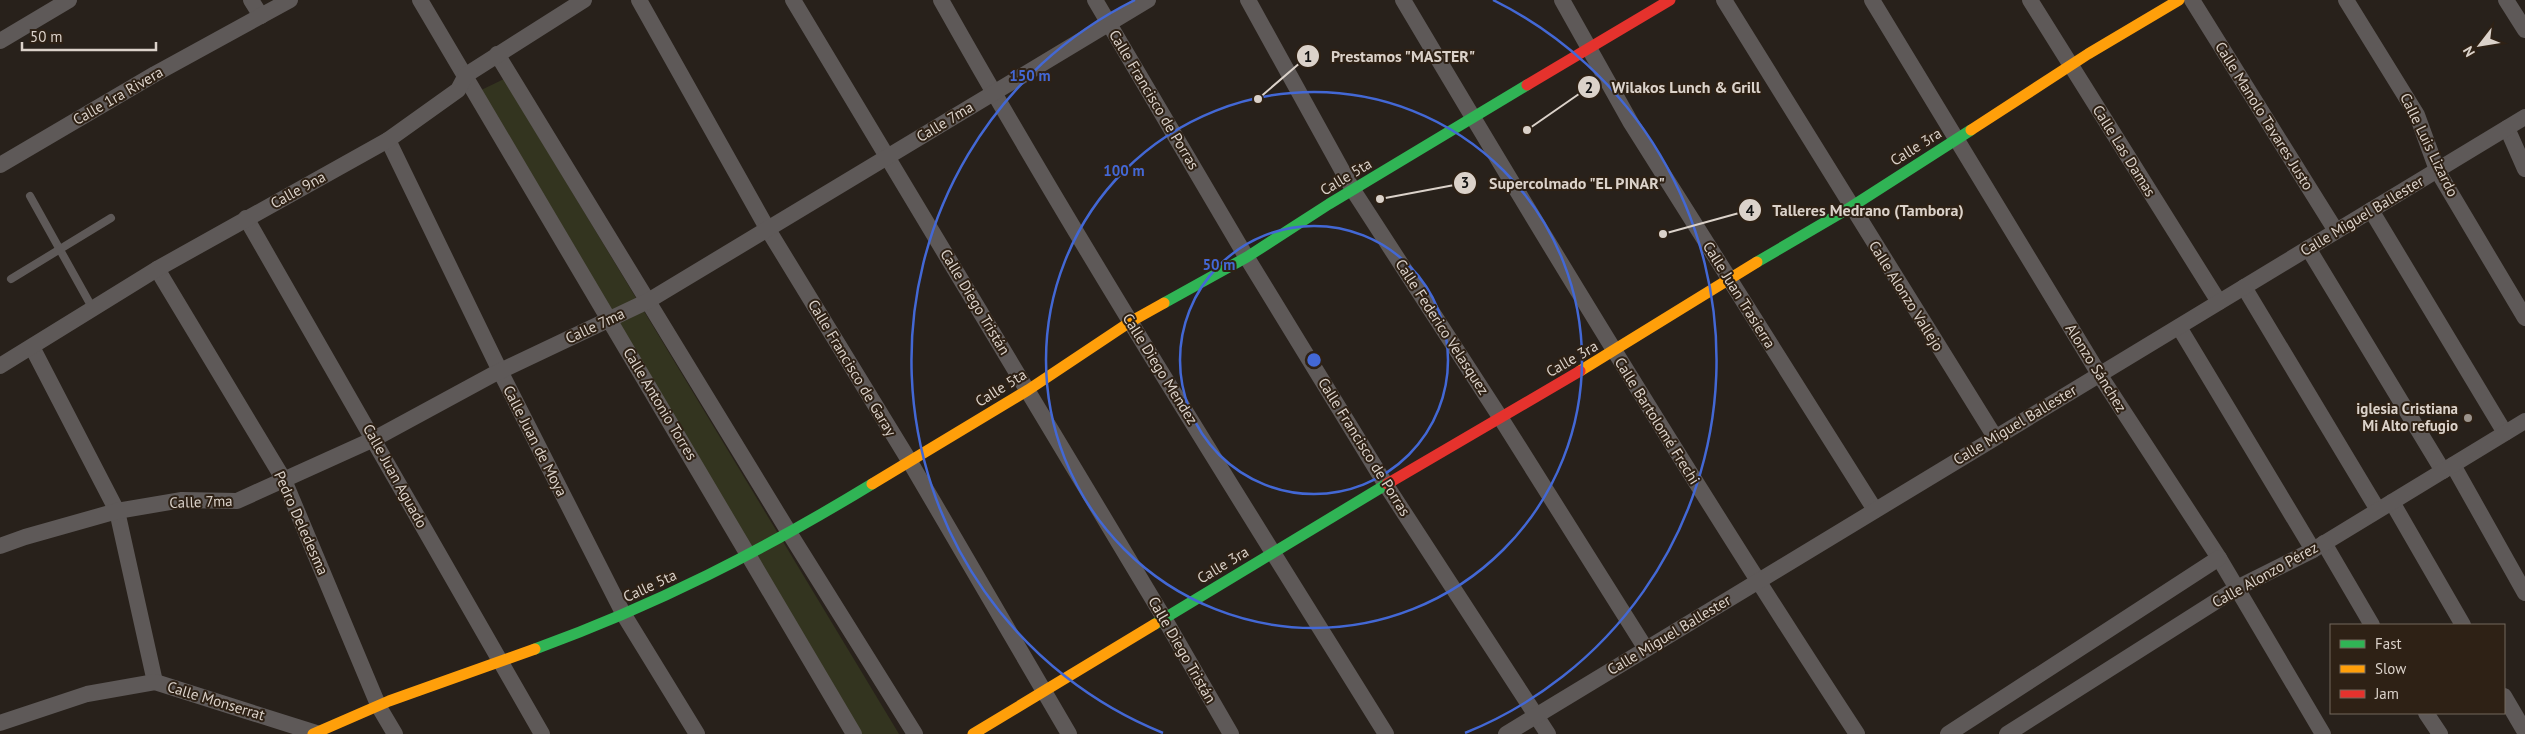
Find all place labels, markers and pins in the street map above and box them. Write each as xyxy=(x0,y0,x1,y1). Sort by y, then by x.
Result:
callout: Prestamos "MASTER" xyxy=(1295,41,1486,72)
callout: Wilakos Lunch & Grill xyxy=(1577,72,1771,103)
callout: Supercolmado "EL PINAR" xyxy=(1453,168,1676,199)
callout: Talleres Medrano (Tambora) xyxy=(1737,195,1973,226)
centre of rings xyxy=(1305,351,1323,369)
place label: iglesia Cristiana Mi Alto refugio xyxy=(2356,399,2458,435)
marker: iglesia Cristiana Mi Alto refugio xyxy=(2462,412,2474,424)

